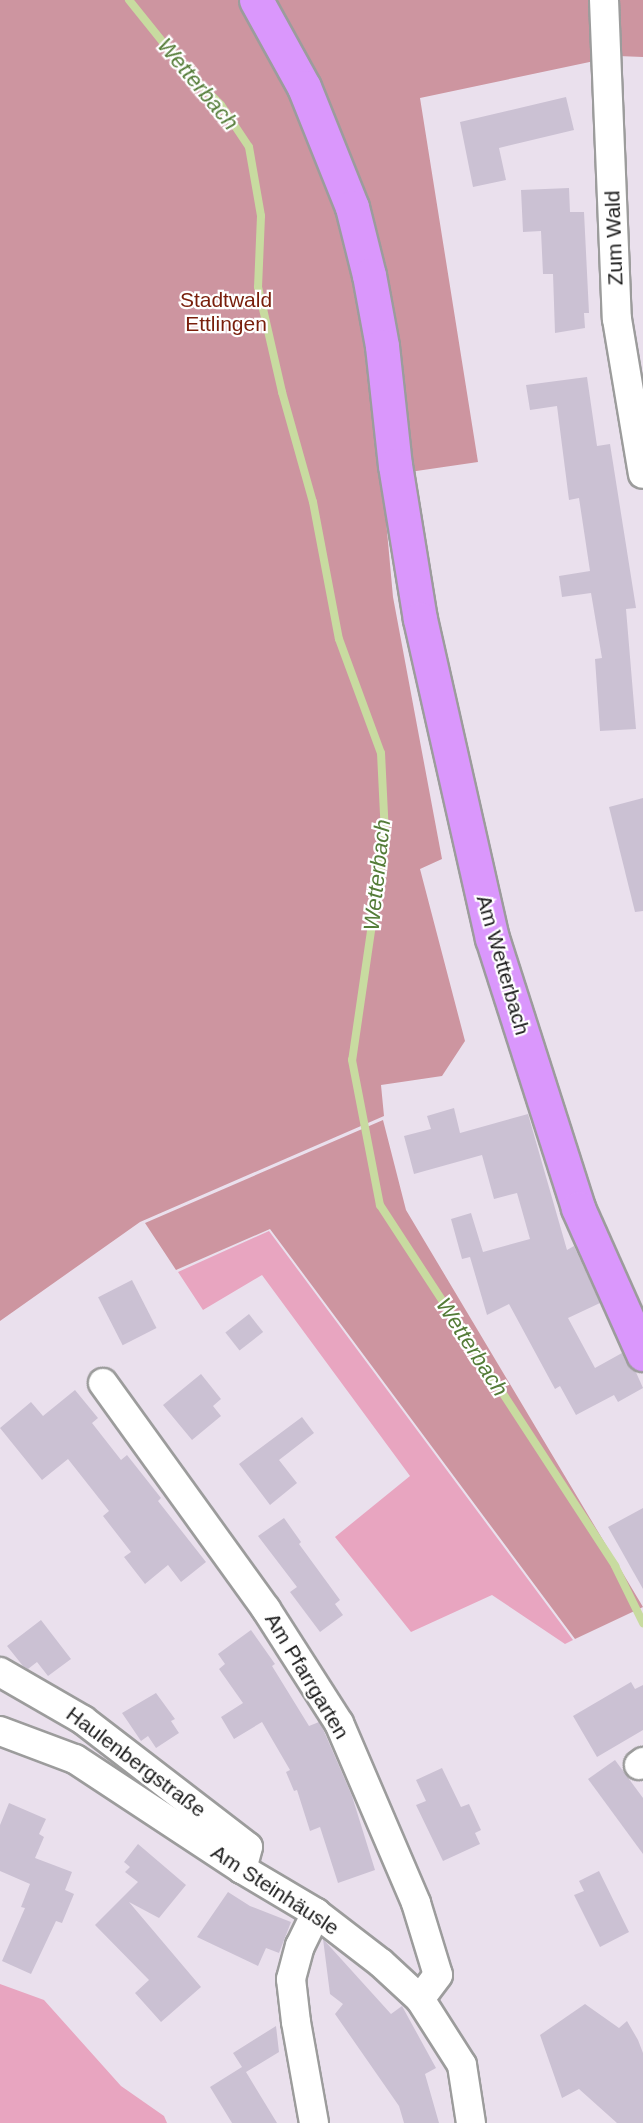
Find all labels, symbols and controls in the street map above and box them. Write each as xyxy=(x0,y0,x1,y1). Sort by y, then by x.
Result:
water label: Wetterbach xyxy=(152,33,244,135)
street label: Zum Wald xyxy=(600,190,628,286)
park label: Stadtwald Ettlingen xyxy=(180,287,272,337)
water label: Wetterbach xyxy=(358,818,396,932)
street label: Am Wetterbach xyxy=(471,892,535,1038)
water label: Wetterbach xyxy=(430,1293,514,1401)
street label: Am Pfarrgarten xyxy=(260,1608,354,1744)
street label: Haulenbergstraße xyxy=(61,1701,211,1823)
street label: Am Steinhäusle xyxy=(206,1839,344,1941)

